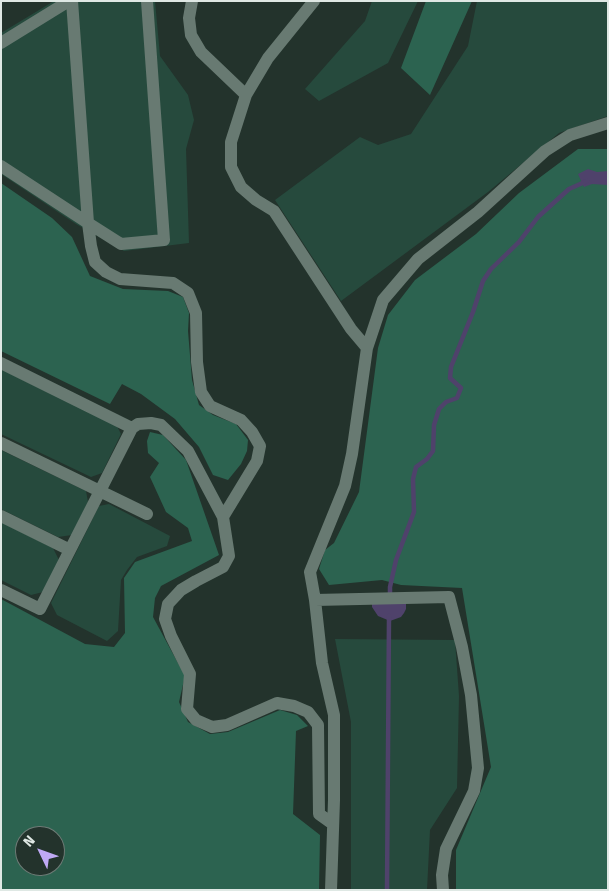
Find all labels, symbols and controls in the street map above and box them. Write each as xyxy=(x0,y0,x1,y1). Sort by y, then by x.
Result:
north arrow xyxy=(15,826,65,876)
text: N xyxy=(20,832,39,850)

